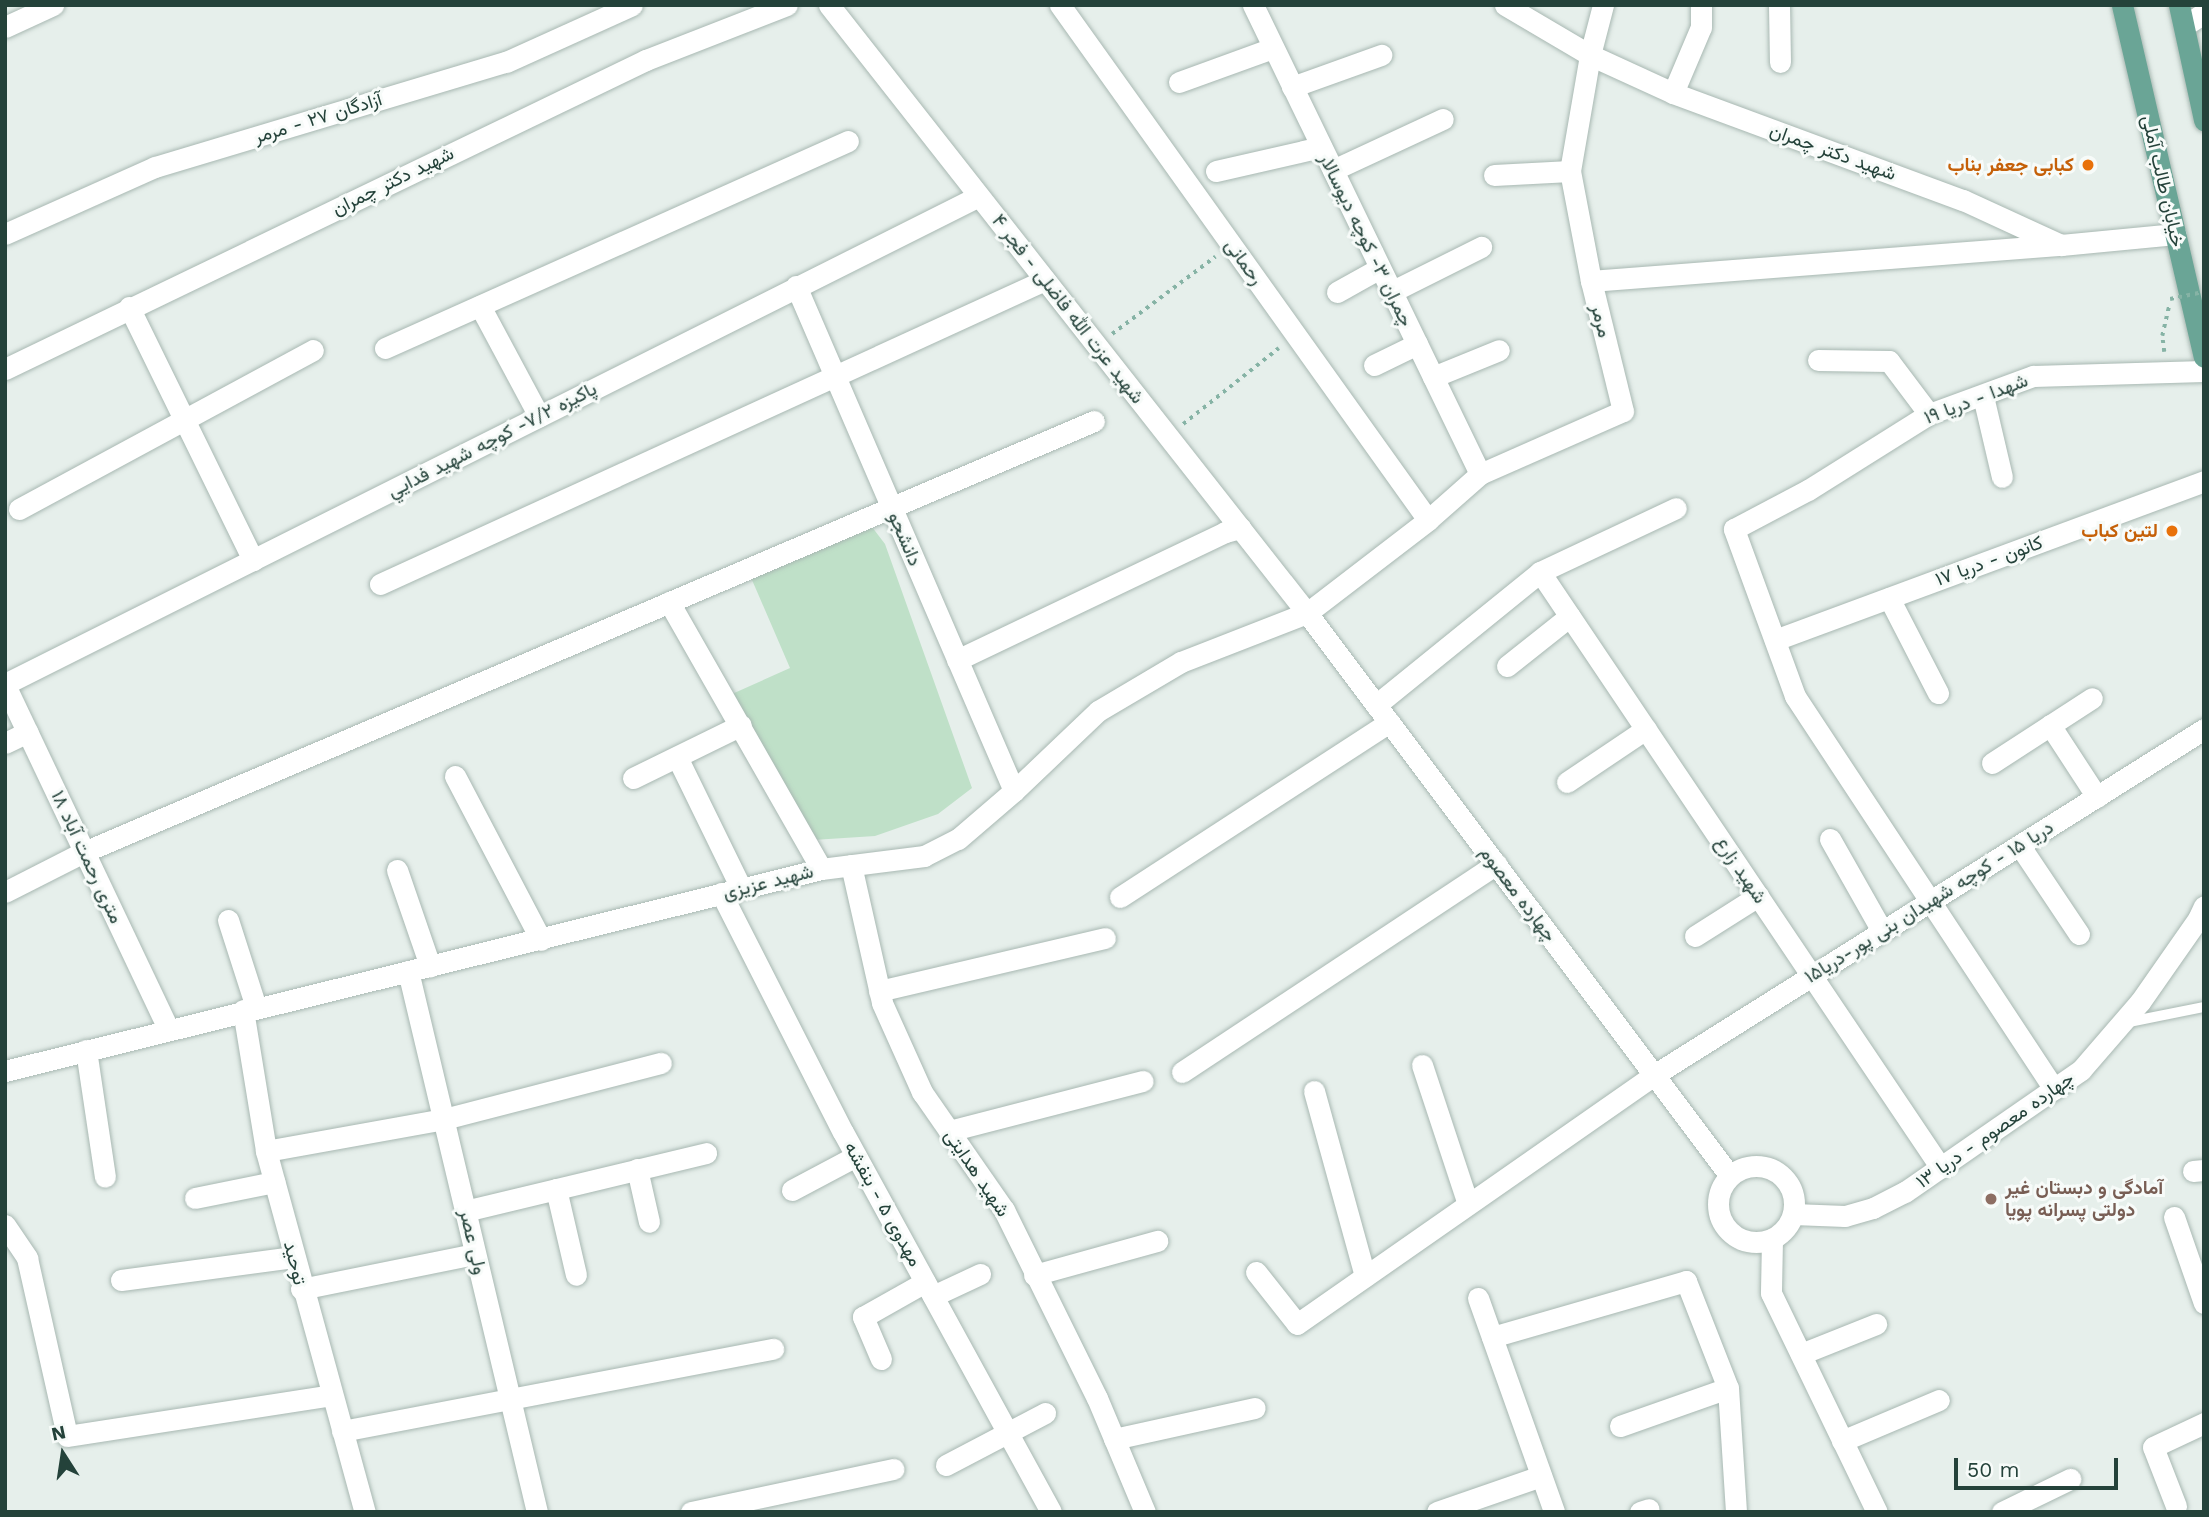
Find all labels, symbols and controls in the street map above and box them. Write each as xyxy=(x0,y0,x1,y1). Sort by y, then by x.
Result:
street label: آزادگان ۲۷ - مرمر xyxy=(251,88,385,148)
street label: خیابان طالب آملی xyxy=(2137,113,2189,249)
street label: شهید دکتر چمران xyxy=(1767,119,1899,185)
street label: شهید دکتر چمران xyxy=(328,142,458,220)
street label: چمران ۳- كوچه ديوسالار xyxy=(1314,150,1418,330)
place label: کبابی جعفر بناب xyxy=(1947,154,2074,176)
marker: کبابی جعفر بناب xyxy=(2080,157,2096,173)
street label: شهید عزت الله فاضلی - فجر ۴ xyxy=(987,210,1149,408)
street label: رحمانی xyxy=(1220,235,1268,289)
street label: مرمر xyxy=(1586,302,1616,340)
street label: شهدا - دریا ۱۹ xyxy=(1921,369,2031,429)
street label: پاکیزه ۷/۲- كوچه شهيد فدايي xyxy=(384,377,600,503)
street label: دانشجو xyxy=(883,509,927,569)
place label: لتین کباب xyxy=(2081,520,2158,542)
marker: لتین کباب xyxy=(2164,523,2180,539)
street label: کانون - دریا ۱۷ xyxy=(1932,531,2046,591)
street label: ۱۸ متری رحمت آباد xyxy=(46,787,128,927)
street label: دریا ۱۵ - كوچه شهيدان بنی پور-دريا۱۵ xyxy=(1800,816,2058,988)
street label: شهید زارع xyxy=(1710,832,1772,908)
street label: چهارده معصوم xyxy=(1475,842,1561,946)
street label: شهید عزیزی xyxy=(720,860,816,904)
street label: چهارده معصوم - دریا ۱۳ xyxy=(1912,1067,2078,1193)
street label: شهید هدایتی xyxy=(939,1125,1015,1221)
street label: مهدوی ۵ - بنفشه xyxy=(839,1138,927,1270)
place label: آمادگی و دبستان غیر دولتی پسرانه پویا xyxy=(2005,1177,2163,1221)
marker: آمادگی و دبستان غیر دولتی پسرانه پویا xyxy=(1983,1191,1999,1207)
street label: ولی عصر xyxy=(454,1207,492,1277)
street label: توحید xyxy=(279,1239,311,1287)
north arrow xyxy=(28,1419,98,1489)
text: N xyxy=(49,1420,68,1446)
scale bar xyxy=(1957,1444,2122,1488)
text: 50 m xyxy=(1967,1457,2019,1482)

